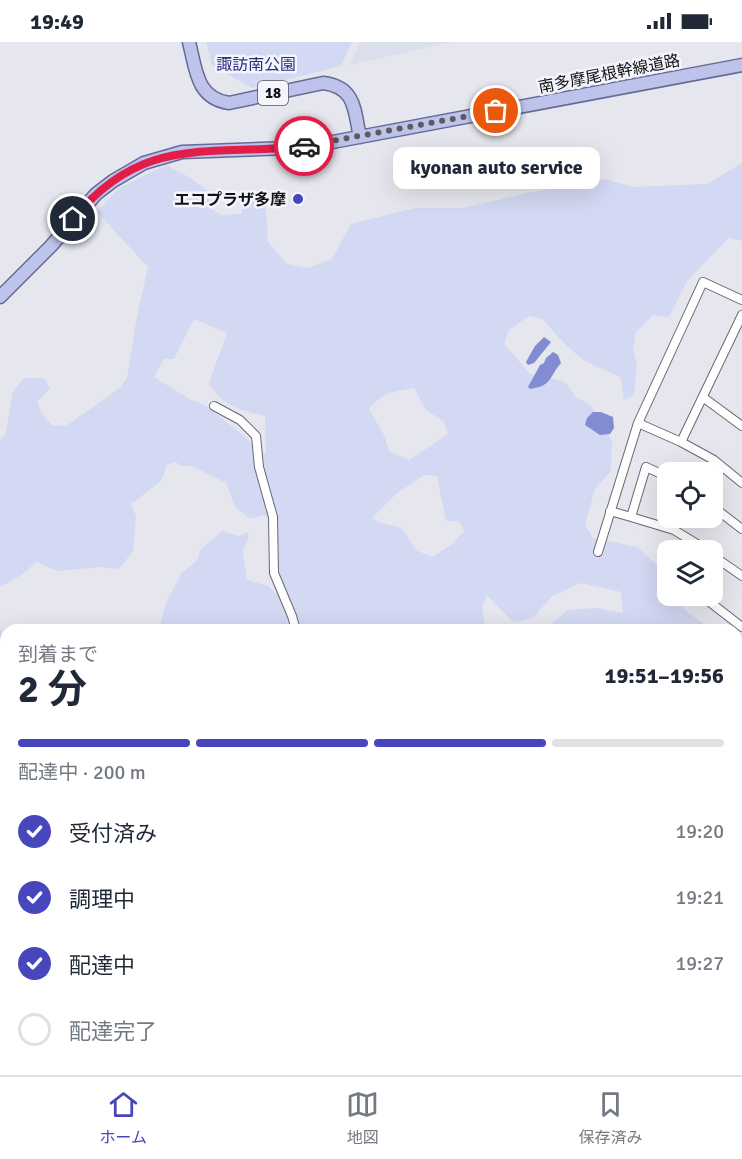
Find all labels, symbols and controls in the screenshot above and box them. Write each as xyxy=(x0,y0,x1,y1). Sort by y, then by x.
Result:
text: 19:49 xyxy=(30,8,84,35)
street label: 南多摩尾根幹線道路 xyxy=(537,50,682,98)
park label: 諏訪南公園 xyxy=(216,55,296,75)
road number: 18 xyxy=(258,81,288,105)
pin xyxy=(470,85,521,136)
icon: bag xyxy=(479,94,512,127)
courier xyxy=(274,116,334,176)
icon: car xyxy=(288,130,321,163)
callout: kyonan auto service xyxy=(392,147,600,189)
text: kyonan auto service xyxy=(410,155,583,180)
place label: エコプラザ多摩 xyxy=(174,190,286,210)
marker: エコプラザ多摩 xyxy=(291,192,305,206)
pin xyxy=(47,193,98,244)
icon: home xyxy=(56,202,89,235)
map controls xyxy=(657,462,723,606)
button: locate xyxy=(657,462,723,528)
button: layers xyxy=(657,540,723,606)
text: 到着まで xyxy=(18,642,98,667)
text: 19:51–19:56 xyxy=(605,662,724,689)
text: 2 分 xyxy=(18,665,87,713)
text: 配達中 · 200 m xyxy=(18,760,146,785)
icon: check xyxy=(18,815,51,848)
text: 19:20 xyxy=(675,819,724,844)
text: 受付済み xyxy=(69,820,157,847)
icon: check xyxy=(18,881,51,914)
text: 19:21 xyxy=(675,885,724,910)
text: 調理中 xyxy=(69,886,135,913)
icon: check xyxy=(18,947,51,980)
text: 19:27 xyxy=(675,951,724,976)
text: 配達中 xyxy=(69,952,135,979)
text: 配達完了 xyxy=(69,1018,157,1045)
tab: ホーム xyxy=(100,1088,147,1148)
tab: 地図 xyxy=(346,1088,379,1148)
tab: 保存済み xyxy=(578,1088,642,1148)

